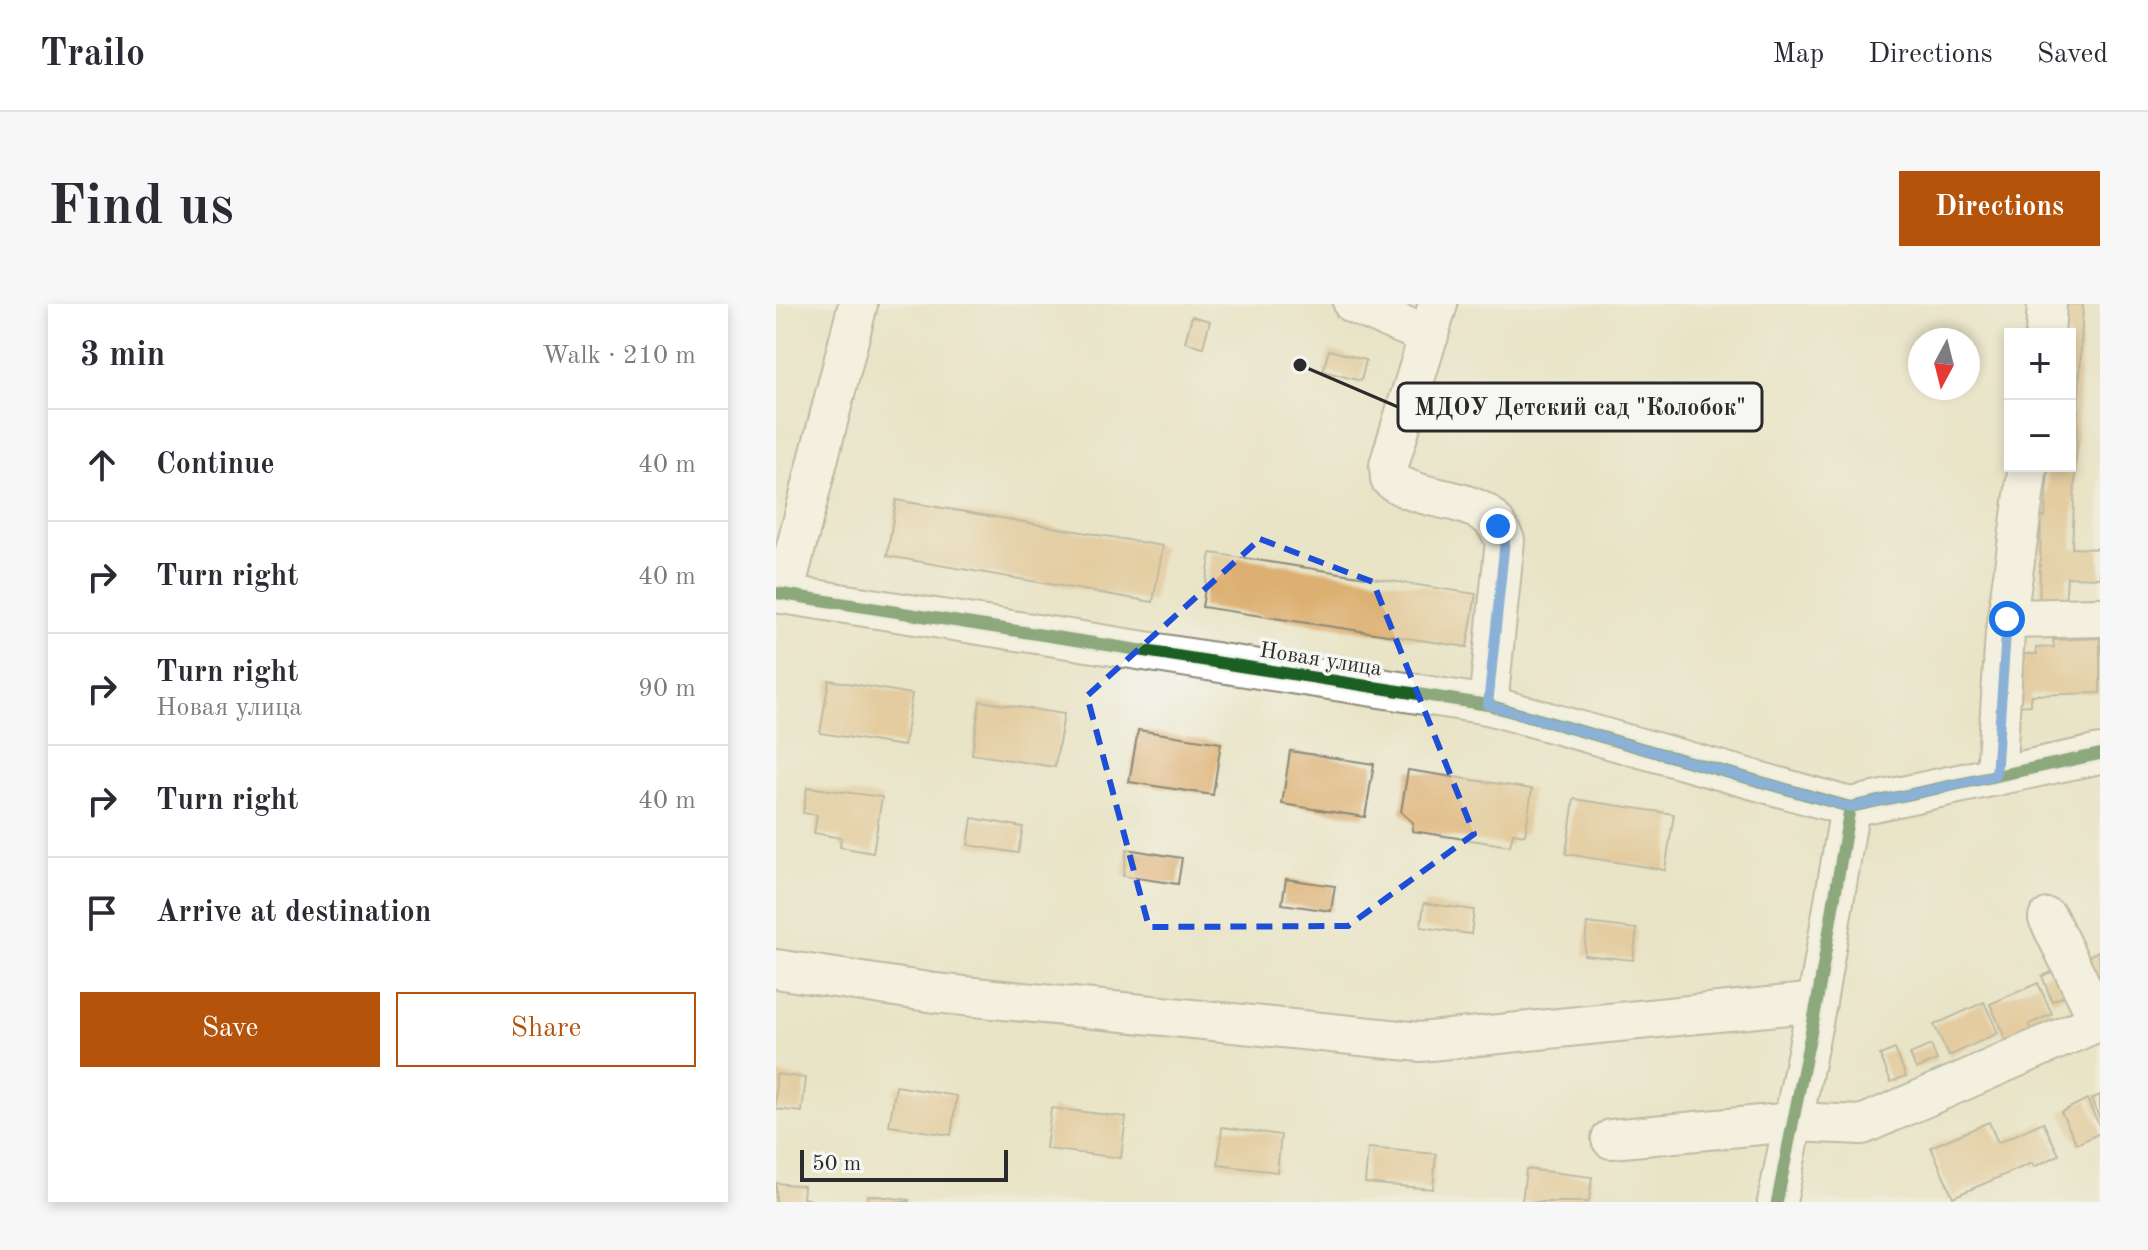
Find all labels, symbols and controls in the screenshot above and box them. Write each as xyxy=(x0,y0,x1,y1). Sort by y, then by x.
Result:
text: Trailo xyxy=(40,36,145,74)
text: Map xyxy=(1772,41,1824,69)
text: Directions xyxy=(1868,41,1993,69)
text: Saved xyxy=(2037,41,2108,69)
button: Directions xyxy=(1899,171,2100,246)
text: Find us xyxy=(48,180,234,236)
north arrow xyxy=(1908,328,1980,400)
map controls xyxy=(2004,328,2076,472)
button: + xyxy=(2004,328,2076,400)
text: 3 min xyxy=(80,339,165,373)
text: Walk · 210 m xyxy=(542,343,696,369)
callout: МДОУ Детский сад "Колобок" xyxy=(1398,383,1762,431)
text: МДОУ Детский сад "Колобок" xyxy=(1414,397,1746,421)
button: − xyxy=(2004,400,2076,472)
icon: ahead xyxy=(80,443,124,487)
text: Continue xyxy=(156,450,275,480)
text: 40 m xyxy=(638,452,696,478)
route end xyxy=(1480,508,1516,544)
icon: right xyxy=(80,555,124,599)
text: Turn right xyxy=(156,562,298,592)
text: 40 m xyxy=(638,564,696,590)
route start xyxy=(1989,601,2025,637)
street label: Новая улица xyxy=(1258,639,1384,681)
text: Turn right xyxy=(156,658,298,688)
icon: right xyxy=(80,667,124,711)
text: 90 m xyxy=(638,676,696,702)
text: Новая улица xyxy=(156,695,302,721)
icon: right xyxy=(80,779,124,823)
text: Turn right xyxy=(156,786,298,816)
text: 40 m xyxy=(638,788,696,814)
icon: arrive xyxy=(80,891,124,935)
text: Arrive at destination xyxy=(156,898,431,928)
button: Save xyxy=(80,992,380,1067)
button: Share xyxy=(396,992,696,1067)
scale bar xyxy=(800,1146,1008,1182)
text: 50 m xyxy=(812,1153,861,1175)

